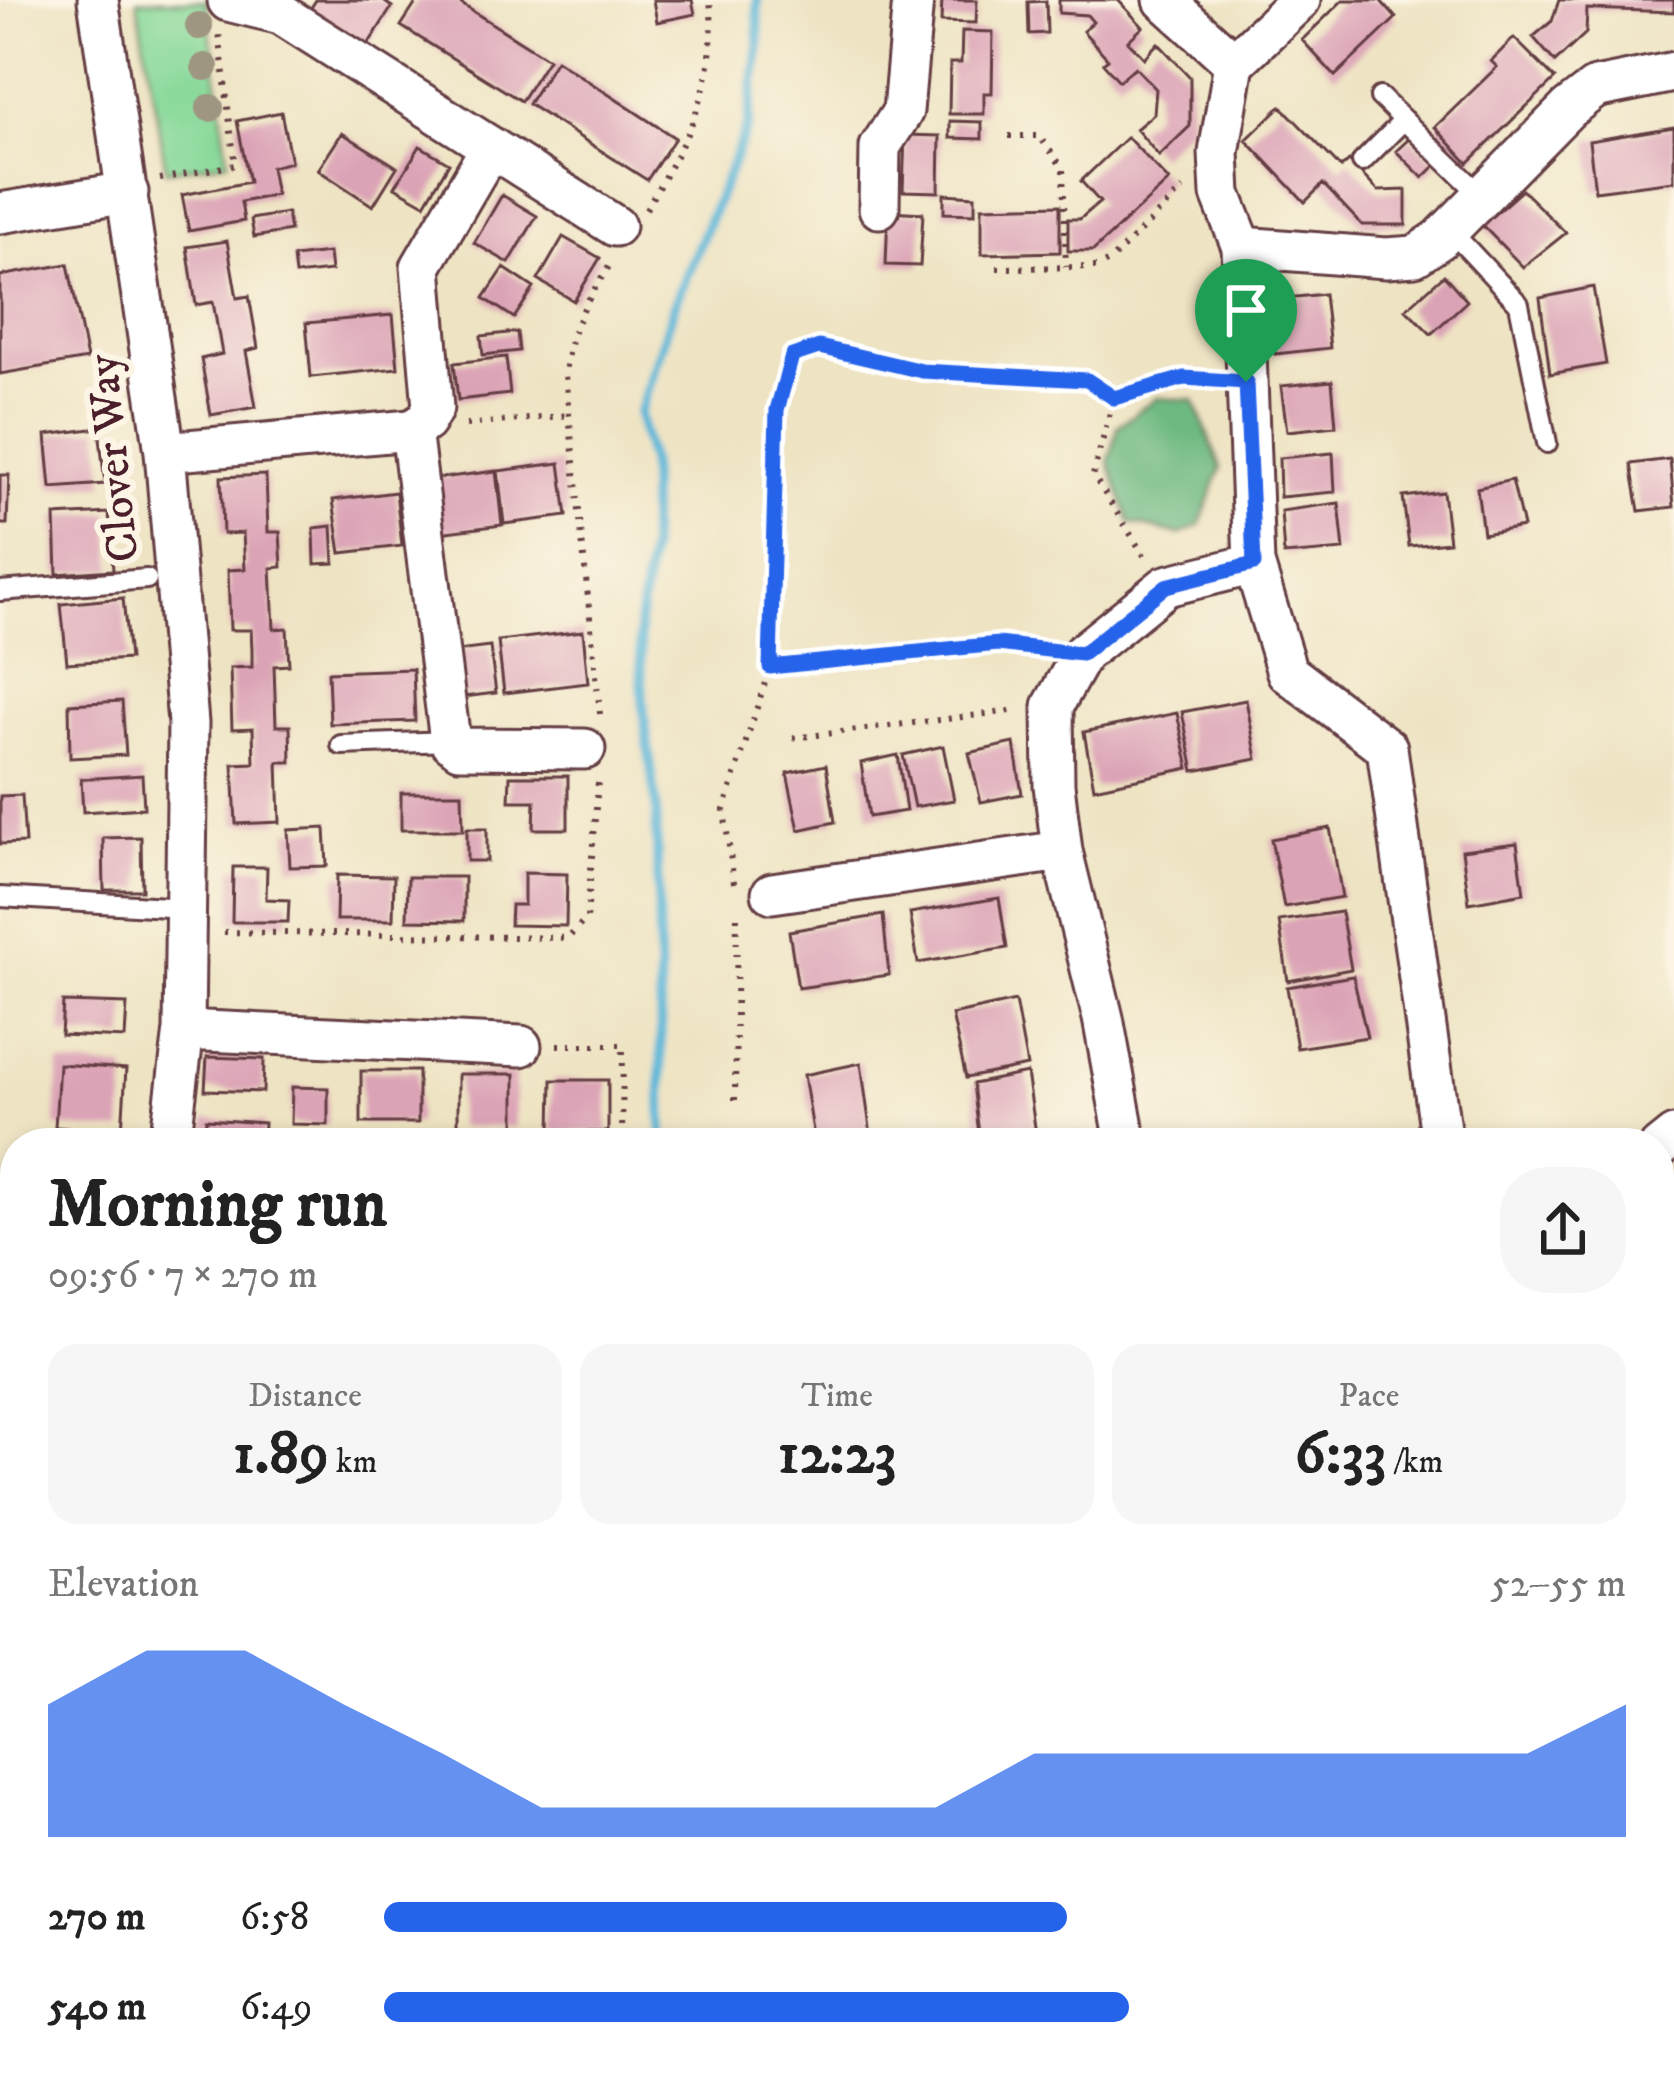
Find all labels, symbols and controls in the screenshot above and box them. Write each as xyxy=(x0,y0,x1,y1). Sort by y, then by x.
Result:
pin xyxy=(1195,259,1297,382)
icon: arrive xyxy=(1213,277,1279,343)
street label: Clover Way xyxy=(75,351,153,565)
text: Morning run xyxy=(48,1165,387,1247)
button: share xyxy=(1500,1167,1626,1293)
text: 09:56 · 7 × 270 m xyxy=(48,1251,318,1300)
text: Distance xyxy=(248,1376,362,1417)
text: Time xyxy=(801,1376,873,1417)
text: Pace xyxy=(1338,1376,1400,1417)
text: 1.89 xyxy=(233,1417,329,1492)
text: 12:23 xyxy=(777,1417,897,1492)
text: 6:33 xyxy=(1295,1417,1386,1492)
text: km xyxy=(329,1442,377,1483)
text: /km xyxy=(1386,1442,1443,1483)
text: Elevation xyxy=(48,1560,199,1609)
text: 52–55 m xyxy=(1490,1560,1626,1609)
text: 270 m xyxy=(48,1893,145,1942)
text: 6:58 xyxy=(240,1893,309,1942)
text: 540 m xyxy=(48,1983,146,2032)
text: 6:49 xyxy=(240,1983,312,2032)

